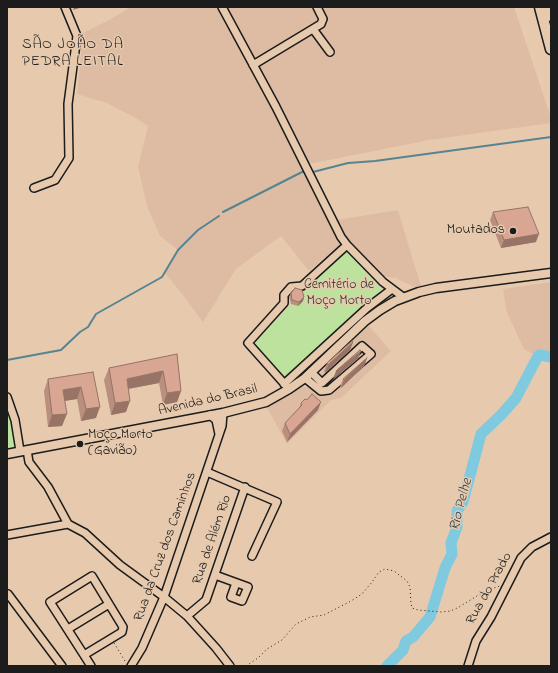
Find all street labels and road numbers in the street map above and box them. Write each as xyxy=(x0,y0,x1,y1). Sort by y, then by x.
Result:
street label: Avenida do Brasil xyxy=(157,381,259,421)
street label: Rua da Cruz dos Caminhos xyxy=(131,470,201,624)
street label: Rua de Além Rio xyxy=(190,493,236,587)
street label: Rua do Prado xyxy=(463,550,517,628)

